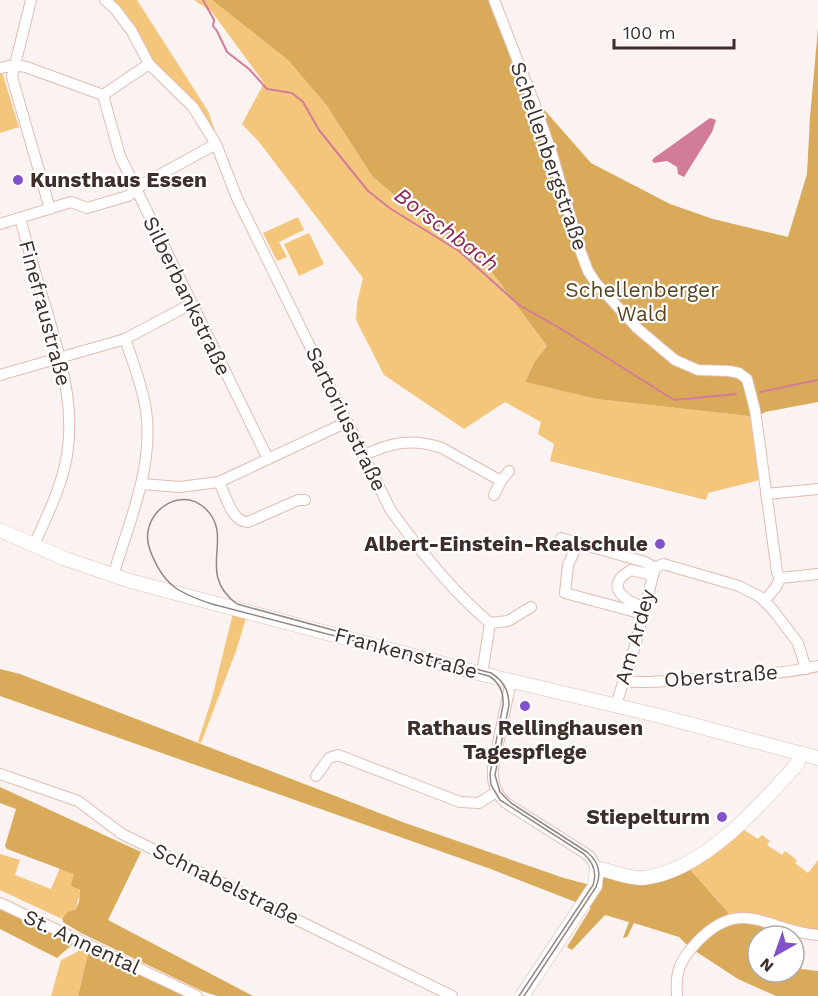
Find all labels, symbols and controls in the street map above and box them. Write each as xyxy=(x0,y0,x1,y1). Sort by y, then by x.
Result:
scale bar xyxy=(614,12,734,50)
text: 100 m xyxy=(623,22,676,43)
street label: Schellenbergstraße xyxy=(505,58,594,253)
place label: Kunsthaus Essen xyxy=(30,167,207,192)
marker: Kunsthaus Essen xyxy=(11,173,25,187)
water label: Borschbach xyxy=(390,182,504,277)
street label: Silberbankstraße xyxy=(138,212,237,379)
street label: Finefraustraße xyxy=(14,237,77,388)
park label: Schellenberger Wald xyxy=(565,277,719,326)
street label: Sartoriusstraße xyxy=(301,342,392,495)
place label: Albert-Einstein-Realschule xyxy=(364,531,648,556)
marker: Albert-Einstein-Realschule xyxy=(653,537,667,551)
street label: Am Ardey xyxy=(609,586,660,687)
street label: Frankenstraße xyxy=(332,621,480,684)
street label: Oberstraße xyxy=(663,659,779,692)
marker: Rathaus Rellinghausen Tagespflege xyxy=(518,699,532,713)
place label: Rathaus Rellinghausen Tagespflege xyxy=(407,715,643,764)
place label: Stiepelturm xyxy=(586,804,710,829)
marker: Stiepelturm xyxy=(715,810,729,824)
street label: Schnabelstraße xyxy=(149,837,304,930)
street label: St. Annental xyxy=(20,904,145,980)
north arrow xyxy=(746,924,806,984)
text: N xyxy=(756,954,777,976)

